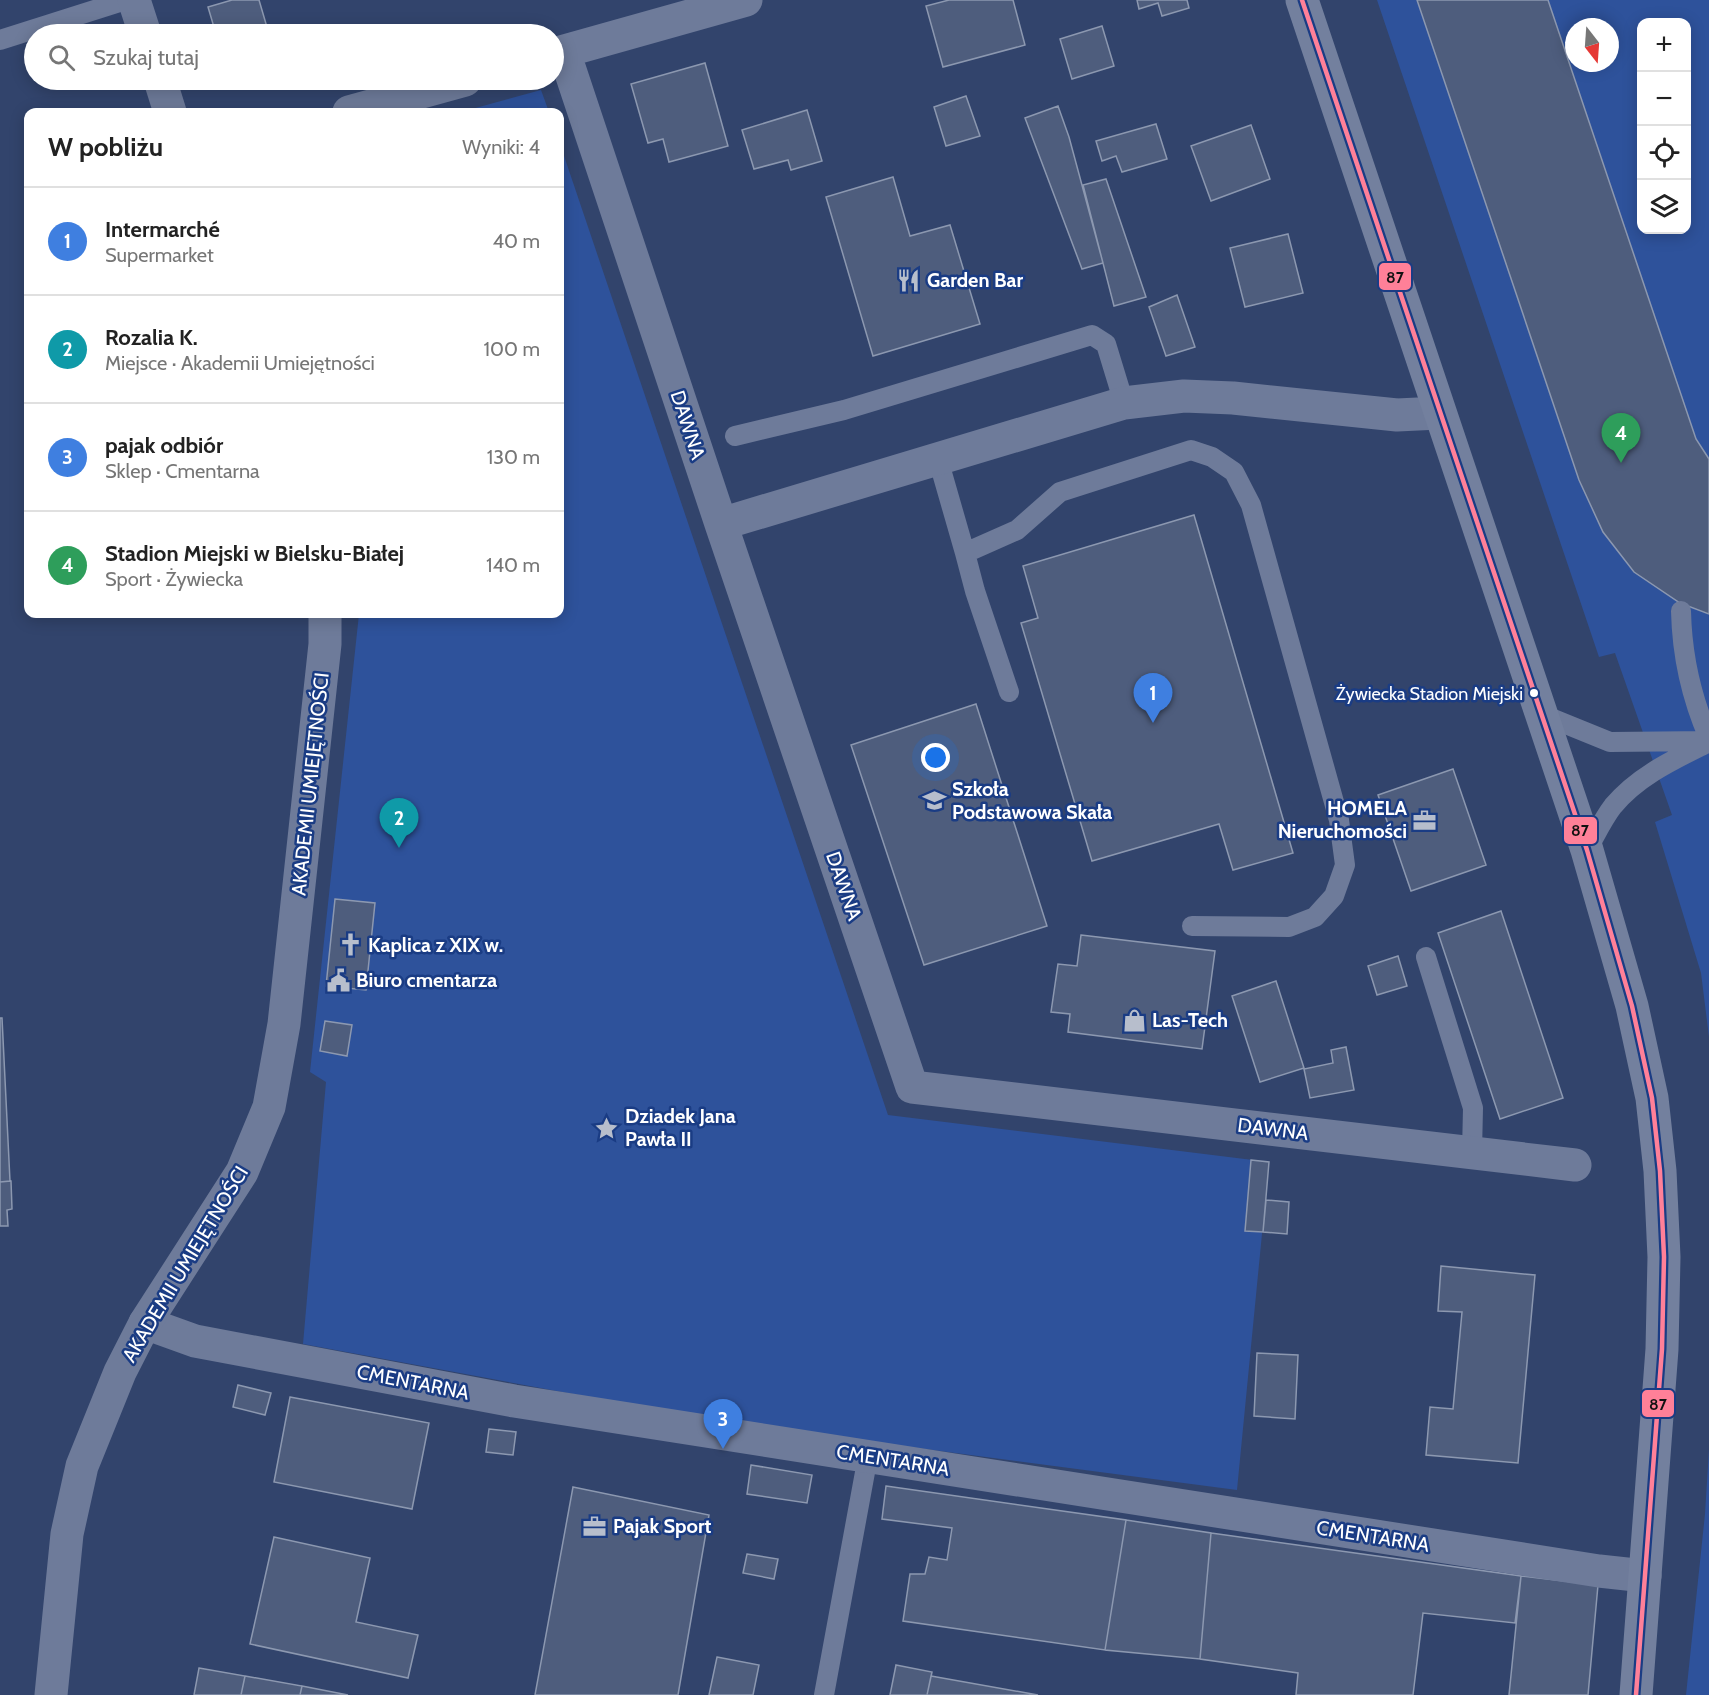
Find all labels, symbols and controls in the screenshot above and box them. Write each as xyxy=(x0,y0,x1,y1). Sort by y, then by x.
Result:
north arrow xyxy=(1565,18,1619,72)
map controls xyxy=(1637,18,1691,234)
button: + xyxy=(1637,18,1691,72)
search box xyxy=(24,24,564,90)
icon: search xyxy=(45,41,78,74)
text: Szukaj tutaj xyxy=(93,44,199,71)
button: − xyxy=(1637,72,1691,126)
button: locate xyxy=(1637,126,1691,180)
text: W pobliżu xyxy=(48,131,163,163)
text: Wyniki: 4 xyxy=(462,135,540,159)
button: layers xyxy=(1637,180,1691,234)
text: Intermarché xyxy=(105,216,220,243)
text: 1 xyxy=(64,229,71,253)
text: 40 m xyxy=(492,229,540,253)
text: Supermarket xyxy=(105,243,214,267)
line badge: 87 xyxy=(1378,262,1412,291)
restaurant icon: Garden Bar xyxy=(896,267,922,293)
place label: Garden Bar xyxy=(927,268,1023,292)
text: 87 xyxy=(1386,268,1405,287)
text: Rozalia K. xyxy=(105,324,198,351)
text: 2 xyxy=(62,337,73,361)
text: 100 m xyxy=(484,337,540,361)
text: Miejsce · Akademii Umiejętności xyxy=(105,351,375,375)
street label: DAWNA xyxy=(666,387,711,463)
pin: 4 xyxy=(1602,414,1640,463)
text: pajak odbiór xyxy=(105,432,223,459)
text: 3 xyxy=(62,445,73,469)
text: 130 m xyxy=(487,445,540,469)
text: Sklep · Cmentarna xyxy=(105,459,260,483)
text: Stadion Miejski w Bielsku-Białej xyxy=(105,540,404,567)
text: 4 xyxy=(61,553,74,577)
text: 140 m xyxy=(486,553,540,577)
text: Sport · Żywiecka xyxy=(105,567,243,591)
street label: AKADEMII UMIEJĘTNOŚCI xyxy=(286,671,334,897)
pin: 1 xyxy=(1134,674,1172,723)
place label: Żywiecka Stadion Miejski xyxy=(1336,683,1523,705)
marker: Żywiecka Stadion Miejski xyxy=(1528,687,1540,699)
your location xyxy=(921,743,950,772)
place label: Szkoła Podstawowa Skała xyxy=(952,777,1112,824)
school or university icon: Szkoła Podstawowa Skała xyxy=(921,787,947,813)
place label: HOMELA Nieruchomości xyxy=(1278,796,1407,843)
pin: 2 xyxy=(380,798,418,848)
office icon: HOMELA Nieruchomości xyxy=(1412,807,1438,833)
line badge: 87 xyxy=(1563,816,1598,845)
text: 87 xyxy=(1571,821,1590,840)
street label: DAWNA xyxy=(821,848,867,924)
church icon: Kaplica z XIX w. xyxy=(337,932,363,958)
place label: Kaplica z XIX w. xyxy=(368,933,503,957)
public building icon: Biuro cmentarza xyxy=(325,967,351,993)
place label: Biuro cmentarza xyxy=(356,968,497,992)
shop icon: Las-Tech xyxy=(1121,1007,1147,1033)
place label: Las-Tech xyxy=(1152,1008,1228,1032)
place label: Dziadek Jana Pawła II xyxy=(625,1104,736,1151)
street label: DAWNA xyxy=(1236,1113,1310,1145)
place icon: Dziadek Jana Pawła II xyxy=(594,1115,620,1141)
street label: AKADEMII UMIEJĘTNOŚCI xyxy=(117,1162,253,1366)
street label: CMENTARNA xyxy=(355,1359,472,1405)
line badge: 87 xyxy=(1641,1389,1675,1418)
text: 87 xyxy=(1649,1395,1668,1414)
pin: 3 xyxy=(704,1400,742,1449)
street label: CMENTARNA xyxy=(835,1439,952,1481)
office icon: Pajak Sport xyxy=(582,1513,608,1539)
place label: Pajak Sport xyxy=(613,1514,711,1538)
street label: CMENTARNA xyxy=(1315,1515,1432,1557)

